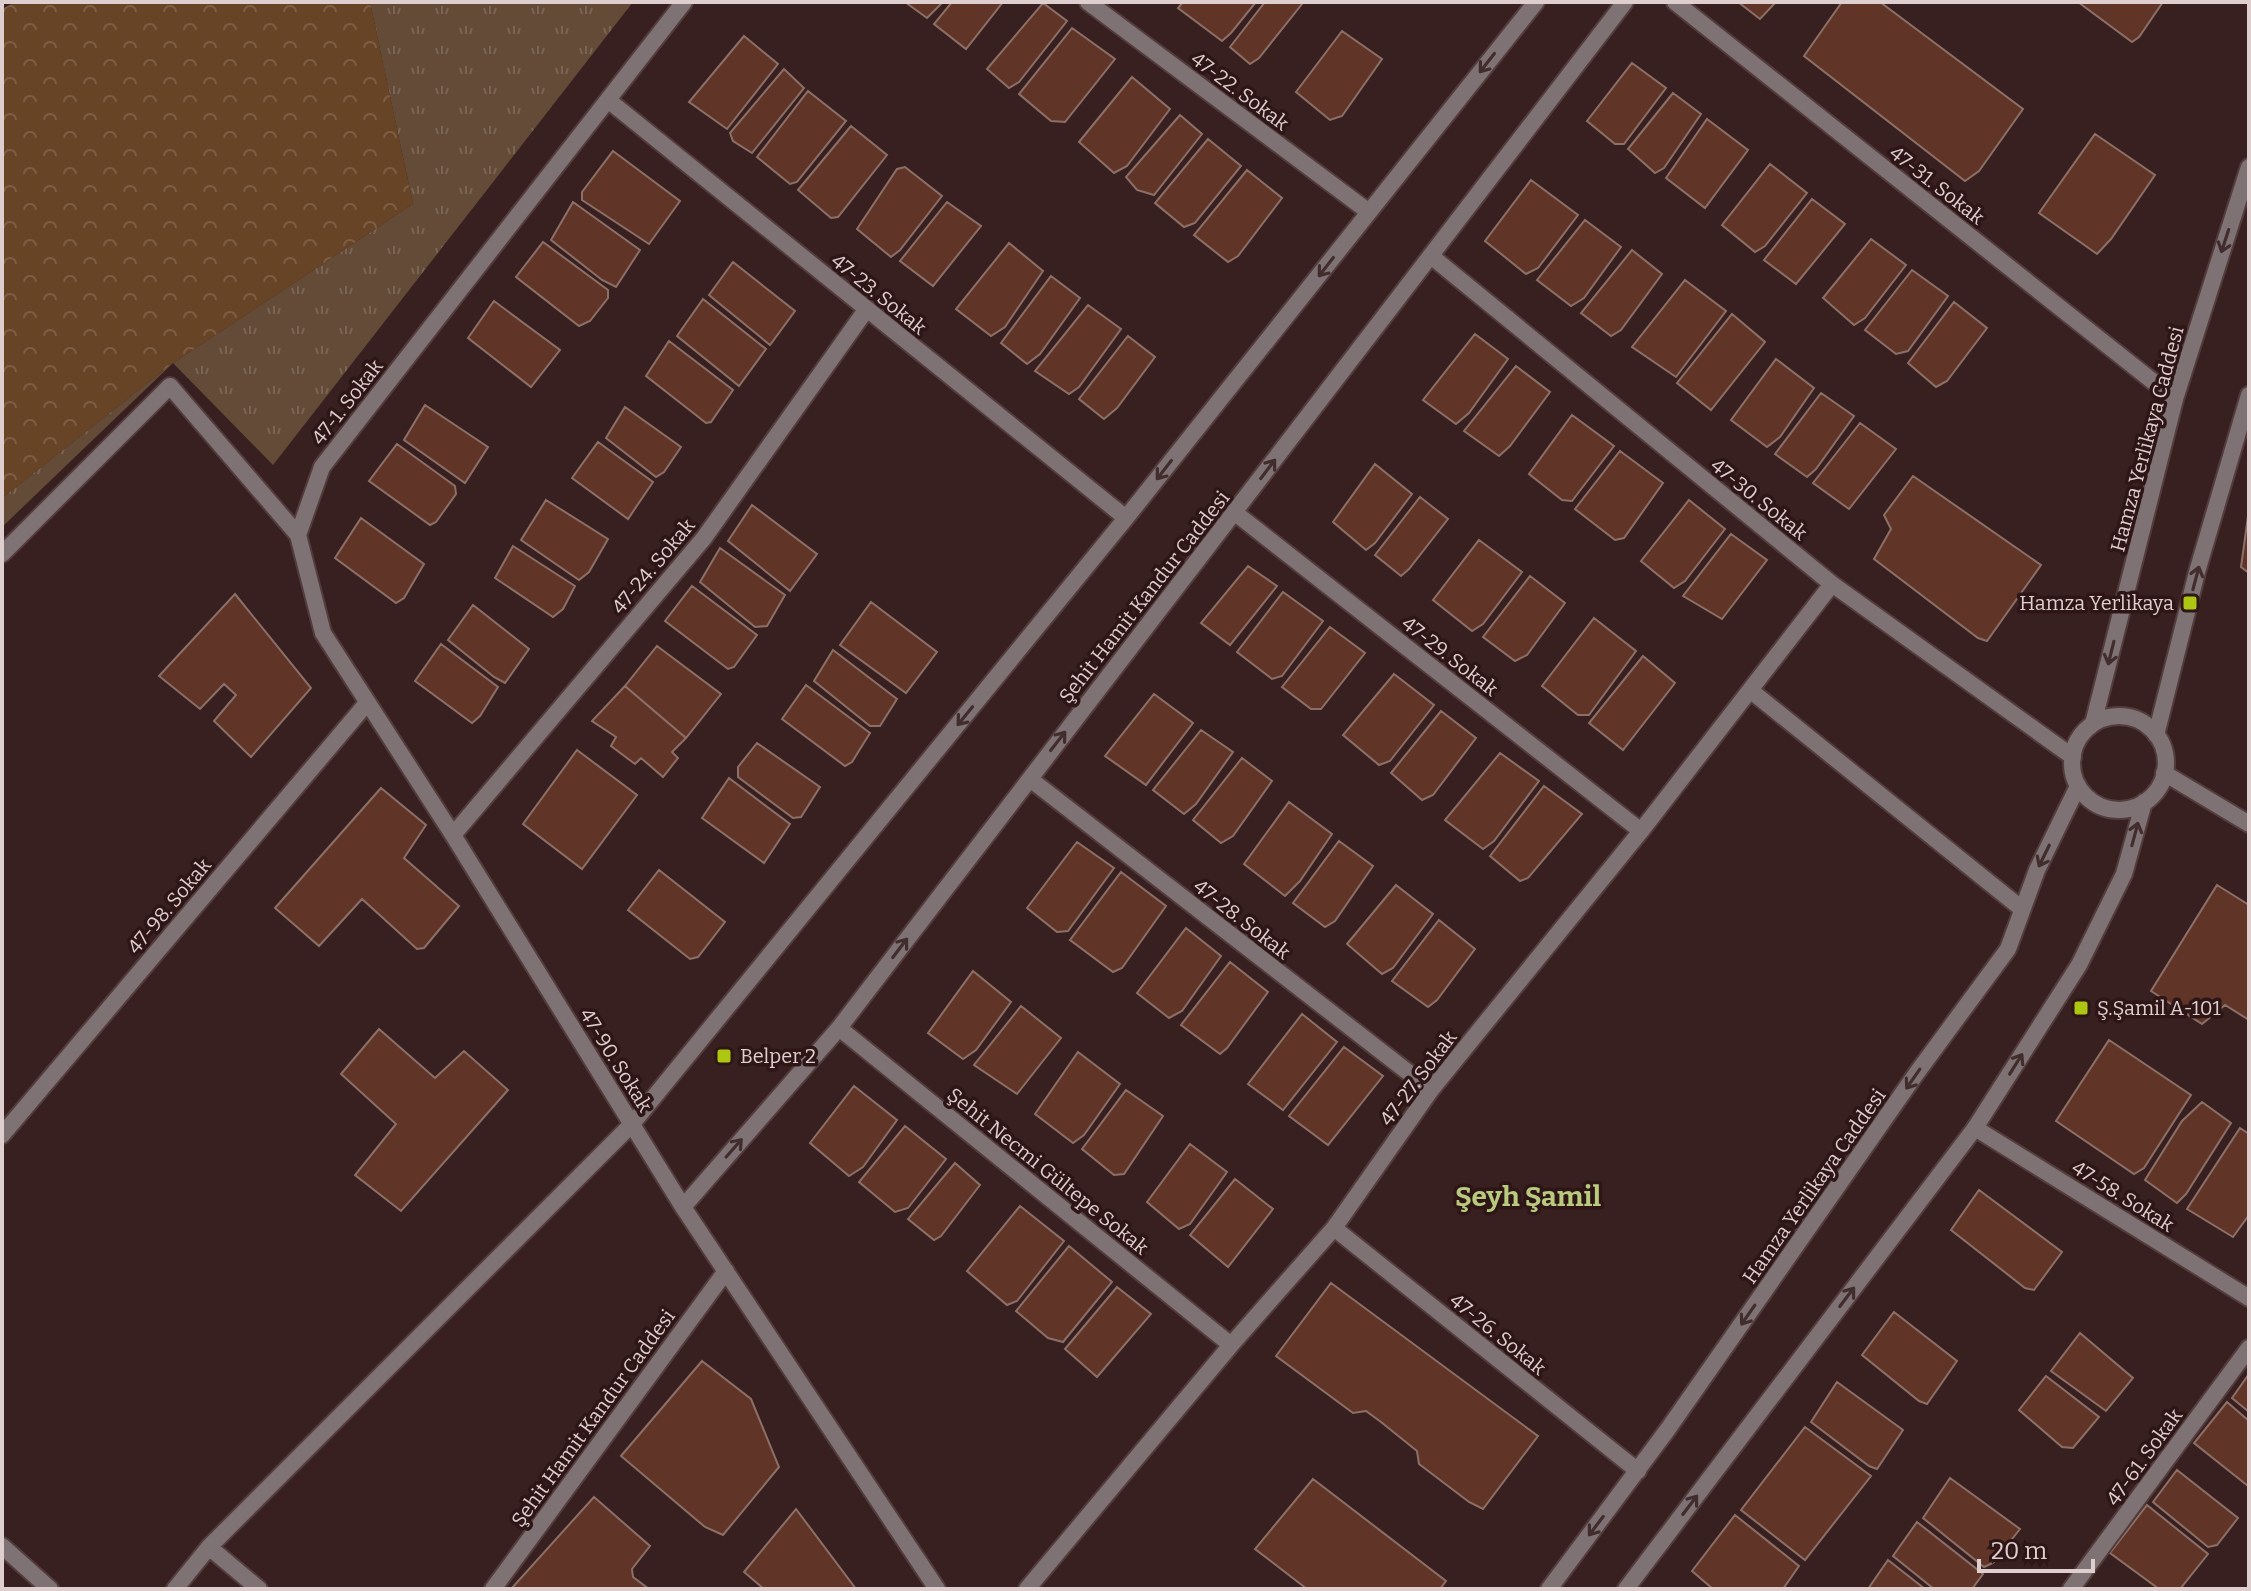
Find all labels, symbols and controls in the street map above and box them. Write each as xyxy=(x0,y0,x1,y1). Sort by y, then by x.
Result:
street label: 47-22. Sokak xyxy=(1187,47,1294,136)
one-way arrow xyxy=(1479,52,1496,73)
street label: 47-31. Sokak xyxy=(1885,141,1990,230)
one-way arrow xyxy=(2217,229,2232,254)
street label: 47-23. Sokak xyxy=(827,248,932,340)
one-way arrow xyxy=(1317,256,1334,277)
street label: Hamza Yerlikaya Caddesi xyxy=(2105,324,2189,554)
street label: 47-1. Sokak xyxy=(306,354,388,449)
street label: 47-30. Sokak xyxy=(1706,453,1812,546)
one-way arrow xyxy=(1259,458,1276,480)
one-way arrow xyxy=(1155,459,1173,480)
street label: Şehit Hamit Kandur Caddesi xyxy=(1054,486,1234,708)
street label: 47-24. Sokak xyxy=(606,513,700,618)
one-way arrow xyxy=(2189,566,2204,591)
place label: Hamza Yerlikaya xyxy=(2019,591,2174,615)
marker: Hamza Yerlikaya xyxy=(2181,594,2199,612)
street label: 47-29. Sokak xyxy=(1397,611,1503,701)
one-way arrow xyxy=(2102,640,2117,666)
one-way arrow xyxy=(956,705,974,726)
one-way arrow xyxy=(1050,731,1067,753)
one-way arrow xyxy=(2128,822,2143,848)
one-way arrow xyxy=(2035,844,2051,868)
street label: 47-98. Sokak xyxy=(122,853,216,959)
street label: 47-28. Sokak xyxy=(1189,874,1296,965)
one-way arrow xyxy=(892,938,909,959)
place label: Ş.Şamil A-101 xyxy=(2097,996,2221,1020)
marker: Ş.Şamil A-101 xyxy=(2072,999,2090,1017)
street label: 47-90. Sokak xyxy=(575,1004,658,1117)
street label: 47-27. Sokak xyxy=(1374,1025,1462,1130)
place label: Belper 2 xyxy=(740,1044,816,1068)
marker: Belper 2 xyxy=(715,1047,733,1065)
one-way arrow xyxy=(2009,1053,2025,1076)
one-way arrow xyxy=(1905,1067,1921,1089)
street label: Şehit Necmi Gültepe Sokak xyxy=(943,1083,1154,1260)
street label: Hamza Yerlikaya Caddesi xyxy=(1738,1084,1891,1288)
one-way arrow xyxy=(725,1138,743,1159)
street label: 47-58. Sokak xyxy=(2068,1155,2179,1237)
district label: Şeyh Şamil xyxy=(1455,1180,1601,1213)
one-way arrow xyxy=(1839,1287,1856,1308)
street label: 47-26. Sokak xyxy=(1445,1288,1551,1380)
one-way arrow xyxy=(1740,1303,1756,1325)
street label: Şehit Hamit Kandur Caddesi xyxy=(506,1305,680,1531)
street label: 47-61. Sokak xyxy=(2101,1403,2188,1510)
one-way arrow xyxy=(1682,1494,1699,1516)
one-way arrow xyxy=(1588,1515,1605,1536)
scale bar xyxy=(1979,1523,2093,1573)
text: 20 m xyxy=(1991,1537,2047,1565)

